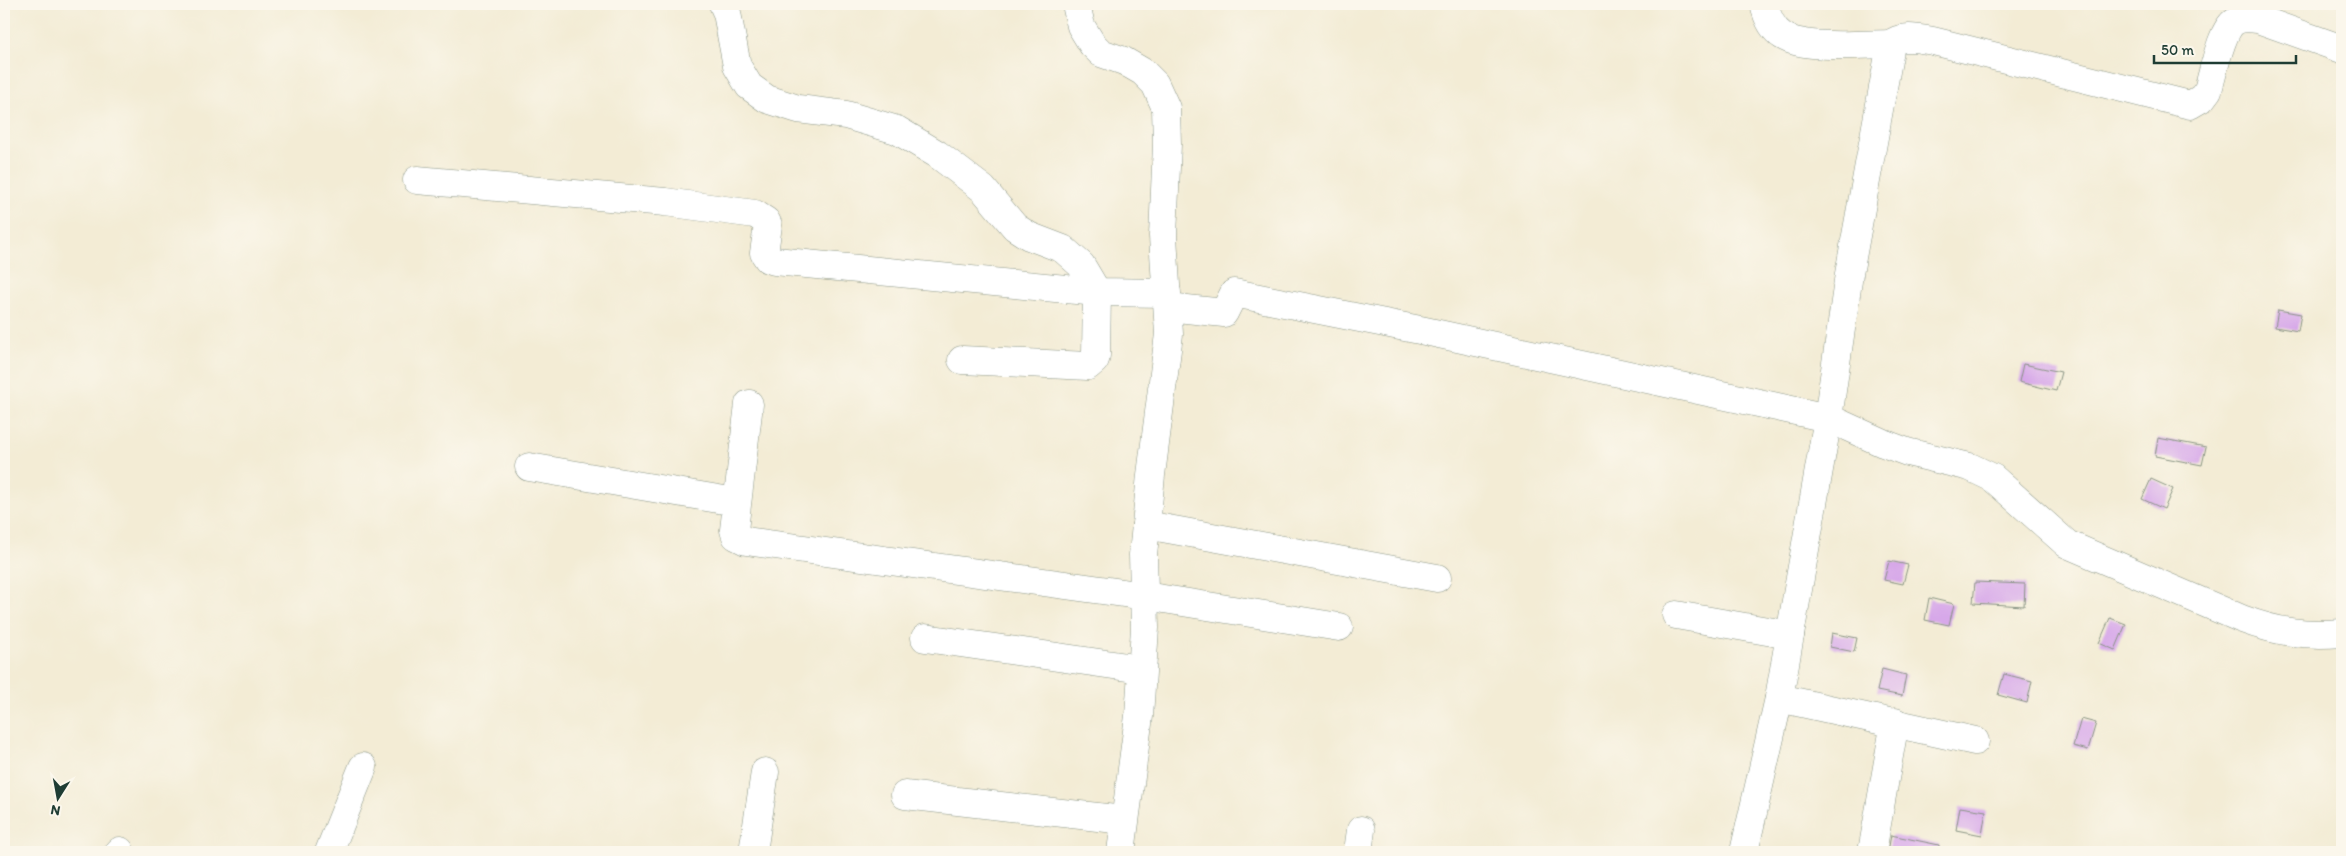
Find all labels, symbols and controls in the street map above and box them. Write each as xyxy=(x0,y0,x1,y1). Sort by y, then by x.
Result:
scale bar xyxy=(2154,32,2296,64)
text: 50 m xyxy=(2161,41,2194,59)
north arrow xyxy=(32,774,82,824)
text: N xyxy=(49,801,62,820)

